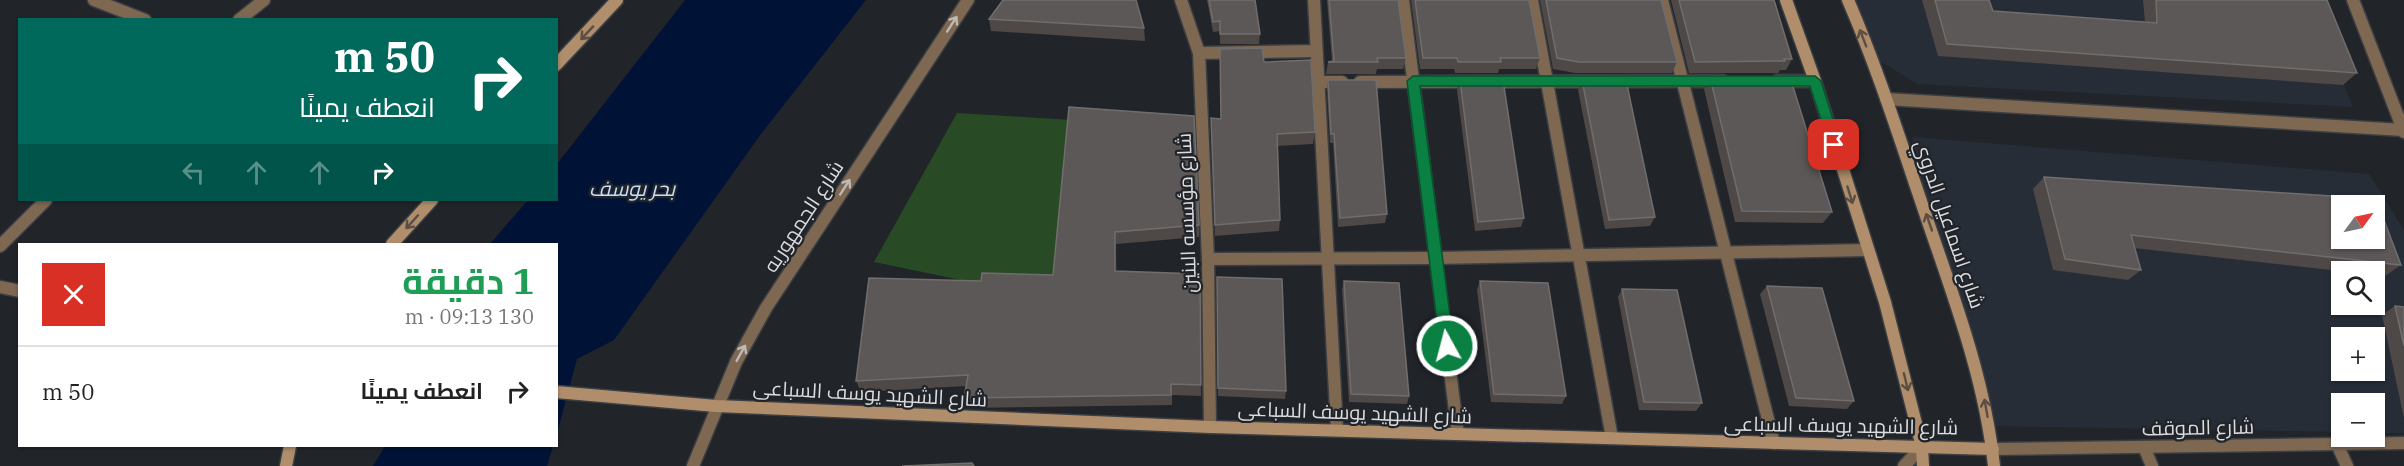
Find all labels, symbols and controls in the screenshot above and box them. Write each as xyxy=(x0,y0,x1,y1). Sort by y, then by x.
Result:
one-way arrow xyxy=(946,17,958,33)
one-way arrow xyxy=(580,25,594,40)
text: 50 m xyxy=(334,29,435,84)
one-way arrow xyxy=(1857,30,1868,48)
icon: right xyxy=(456,42,534,120)
text: انعطف يمينًا xyxy=(299,89,435,124)
pin xyxy=(1808,119,1859,170)
icon: arrive xyxy=(1817,128,1850,161)
street label: شارع مؤسسه البنين xyxy=(1170,132,1203,294)
street label: شارع اسماعيل الدروي xyxy=(1906,136,1992,313)
street label: شارع الجمهوريه xyxy=(757,155,850,278)
icon: left xyxy=(177,156,210,189)
icon: ahead xyxy=(240,156,273,189)
icon: ahead xyxy=(303,156,336,189)
icon: right xyxy=(366,156,399,189)
water label: بحر يوسف xyxy=(589,174,677,202)
one-way arrow xyxy=(838,179,851,196)
one-way arrow xyxy=(1845,185,1856,204)
north arrow xyxy=(2331,195,2385,249)
map controls xyxy=(2331,195,2385,447)
one-way arrow xyxy=(1922,213,1933,232)
one-way arrow xyxy=(405,214,419,229)
text: 1 دقيقة xyxy=(402,257,534,304)
button: search xyxy=(2331,261,2385,315)
button: close xyxy=(42,263,105,326)
text: 130 m · 09:13 xyxy=(405,303,534,330)
position arrow xyxy=(1415,314,1479,378)
button: + xyxy=(2331,327,2385,381)
one-way arrow xyxy=(736,344,747,362)
one-way arrow xyxy=(1901,372,1913,391)
street label: شارع الشهيد يوسف السباعى xyxy=(752,373,988,414)
icon: right xyxy=(501,375,534,408)
text: انعطف يمينًا xyxy=(361,376,483,405)
text: 50 m xyxy=(42,377,94,406)
button: − xyxy=(2331,393,2385,447)
street label: شارع الشهيد يوسف السباعى xyxy=(1237,394,1473,431)
one-way arrow xyxy=(1980,399,1991,419)
street label: شارع الشهيد يوسف السباعى xyxy=(1724,409,1958,442)
street label: شارع الموقف xyxy=(2141,413,2255,442)

